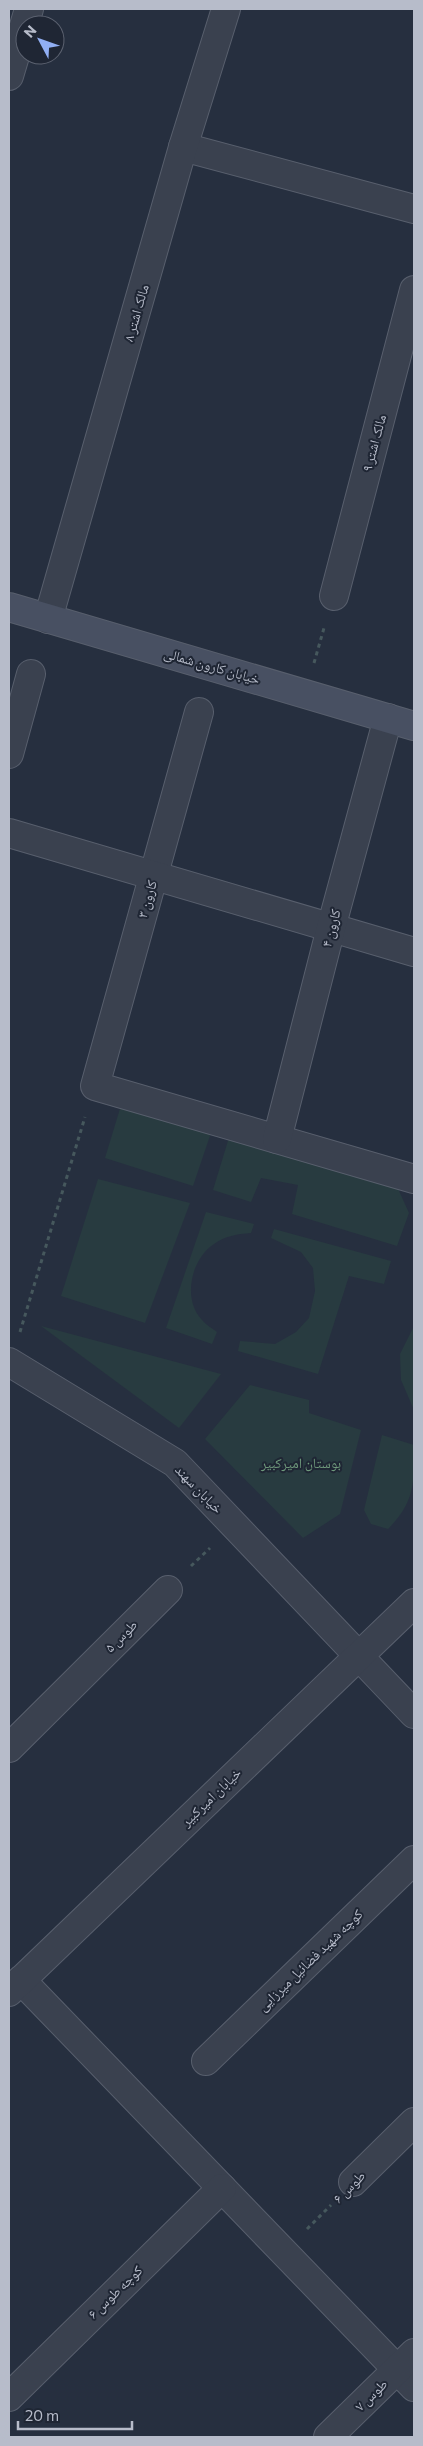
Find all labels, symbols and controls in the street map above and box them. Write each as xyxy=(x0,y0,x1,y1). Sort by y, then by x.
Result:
north arrow xyxy=(15,15,65,65)
text: N xyxy=(20,22,40,41)
street label: مالک اشتر ۸ xyxy=(119,282,153,344)
street label: مالک اشتر ۹ xyxy=(358,412,390,474)
street label: خیابان کارون شمالی xyxy=(162,644,262,688)
street label: کارون ۳ xyxy=(133,878,161,920)
street label: کارون ۴ xyxy=(317,907,345,949)
park label: بوستان امیرکبیر xyxy=(260,1454,341,1472)
street label: خیابان سهند xyxy=(171,1461,227,1517)
street label: طوس ۵ xyxy=(101,1616,141,1656)
street label: خیابان امیرکبیر xyxy=(176,1764,245,1831)
street label: کوچه شهید فضائیل میرزایی xyxy=(254,1905,367,2015)
street label: طوس ۶ xyxy=(329,2167,369,2207)
street label: کوچه طوس ۶ xyxy=(84,2261,146,2323)
street label: طوس ۷ xyxy=(351,2375,391,2415)
scale bar xyxy=(18,2398,131,2430)
text: 20 m xyxy=(25,2406,59,2424)

